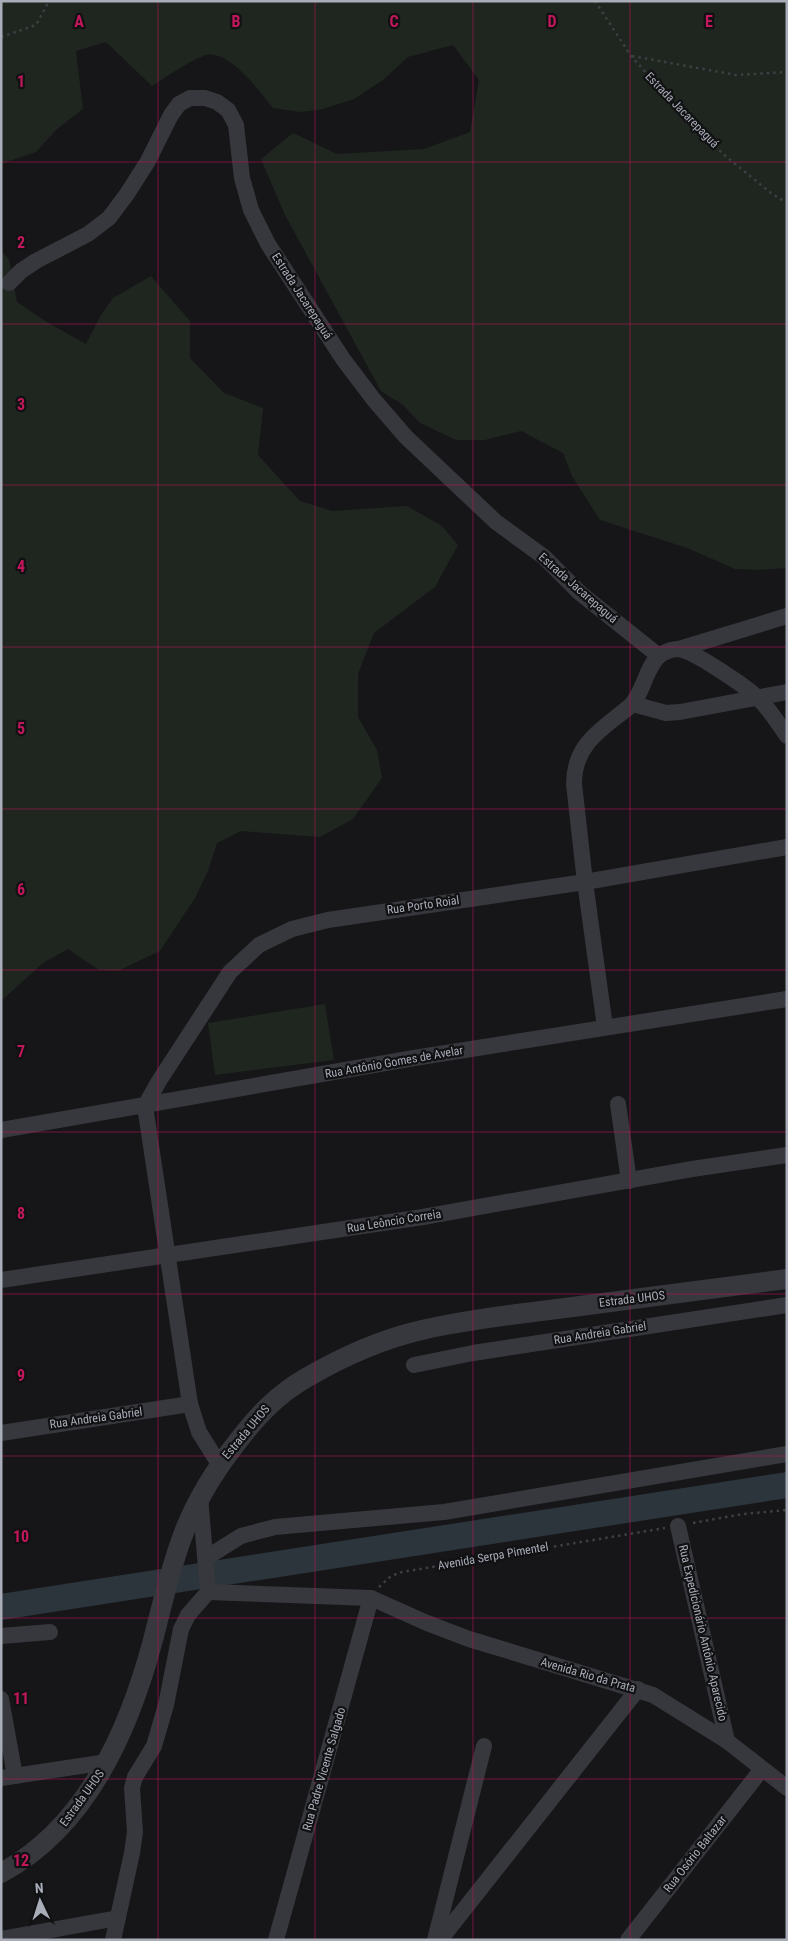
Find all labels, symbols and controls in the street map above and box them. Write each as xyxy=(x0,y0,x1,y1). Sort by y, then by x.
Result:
text: A xyxy=(74,12,84,31)
text: B xyxy=(232,12,241,31)
text: C xyxy=(389,12,399,31)
text: D xyxy=(547,12,557,31)
text: E xyxy=(705,12,713,31)
street label: Estrada Jacarepaguá xyxy=(642,69,722,151)
text: 1 xyxy=(17,72,25,91)
text: 2 xyxy=(17,233,25,252)
street label: Estrada Jacarepaguá xyxy=(269,250,335,342)
text: 3 xyxy=(17,395,25,414)
street label: Estrada Jacarepaguá xyxy=(536,550,620,626)
text: 4 xyxy=(17,557,25,576)
text: 5 xyxy=(17,719,25,738)
text: 6 xyxy=(17,880,25,899)
street label: Rua Porto Roial xyxy=(386,893,460,917)
text: 7 xyxy=(17,1042,25,1061)
street label: Rua Antônio Gomes de Avelar xyxy=(324,1043,464,1081)
text: 8 xyxy=(17,1204,25,1223)
street label: Rua Leôncio Correia xyxy=(346,1207,442,1235)
street label: Estrada UHOS xyxy=(598,1288,666,1310)
street label: Rua Andreia Gabriel xyxy=(553,1319,647,1347)
text: 9 xyxy=(17,1366,25,1385)
street label: Estrada UHOS xyxy=(219,1402,273,1462)
street label: Rua Andreia Gabriel xyxy=(49,1405,143,1431)
text: 10 xyxy=(13,1527,29,1546)
street label: Avenida Serpa Pimentel xyxy=(437,1539,549,1573)
street label: Rua Expedicionário Antônio Aparecido xyxy=(676,1543,730,1723)
street label: Avenida Rio da Prata xyxy=(539,1655,637,1695)
text: 11 xyxy=(13,1689,29,1708)
street label: Rua Padre Vicente Salgado xyxy=(300,1706,348,1832)
street label: Estrada UHOS xyxy=(57,1767,107,1829)
street label: Rua Osório Baltazar xyxy=(661,1813,730,1895)
text: 12 xyxy=(13,1851,29,1870)
north arrow xyxy=(15,1876,65,1926)
text: N xyxy=(34,1880,44,1896)

